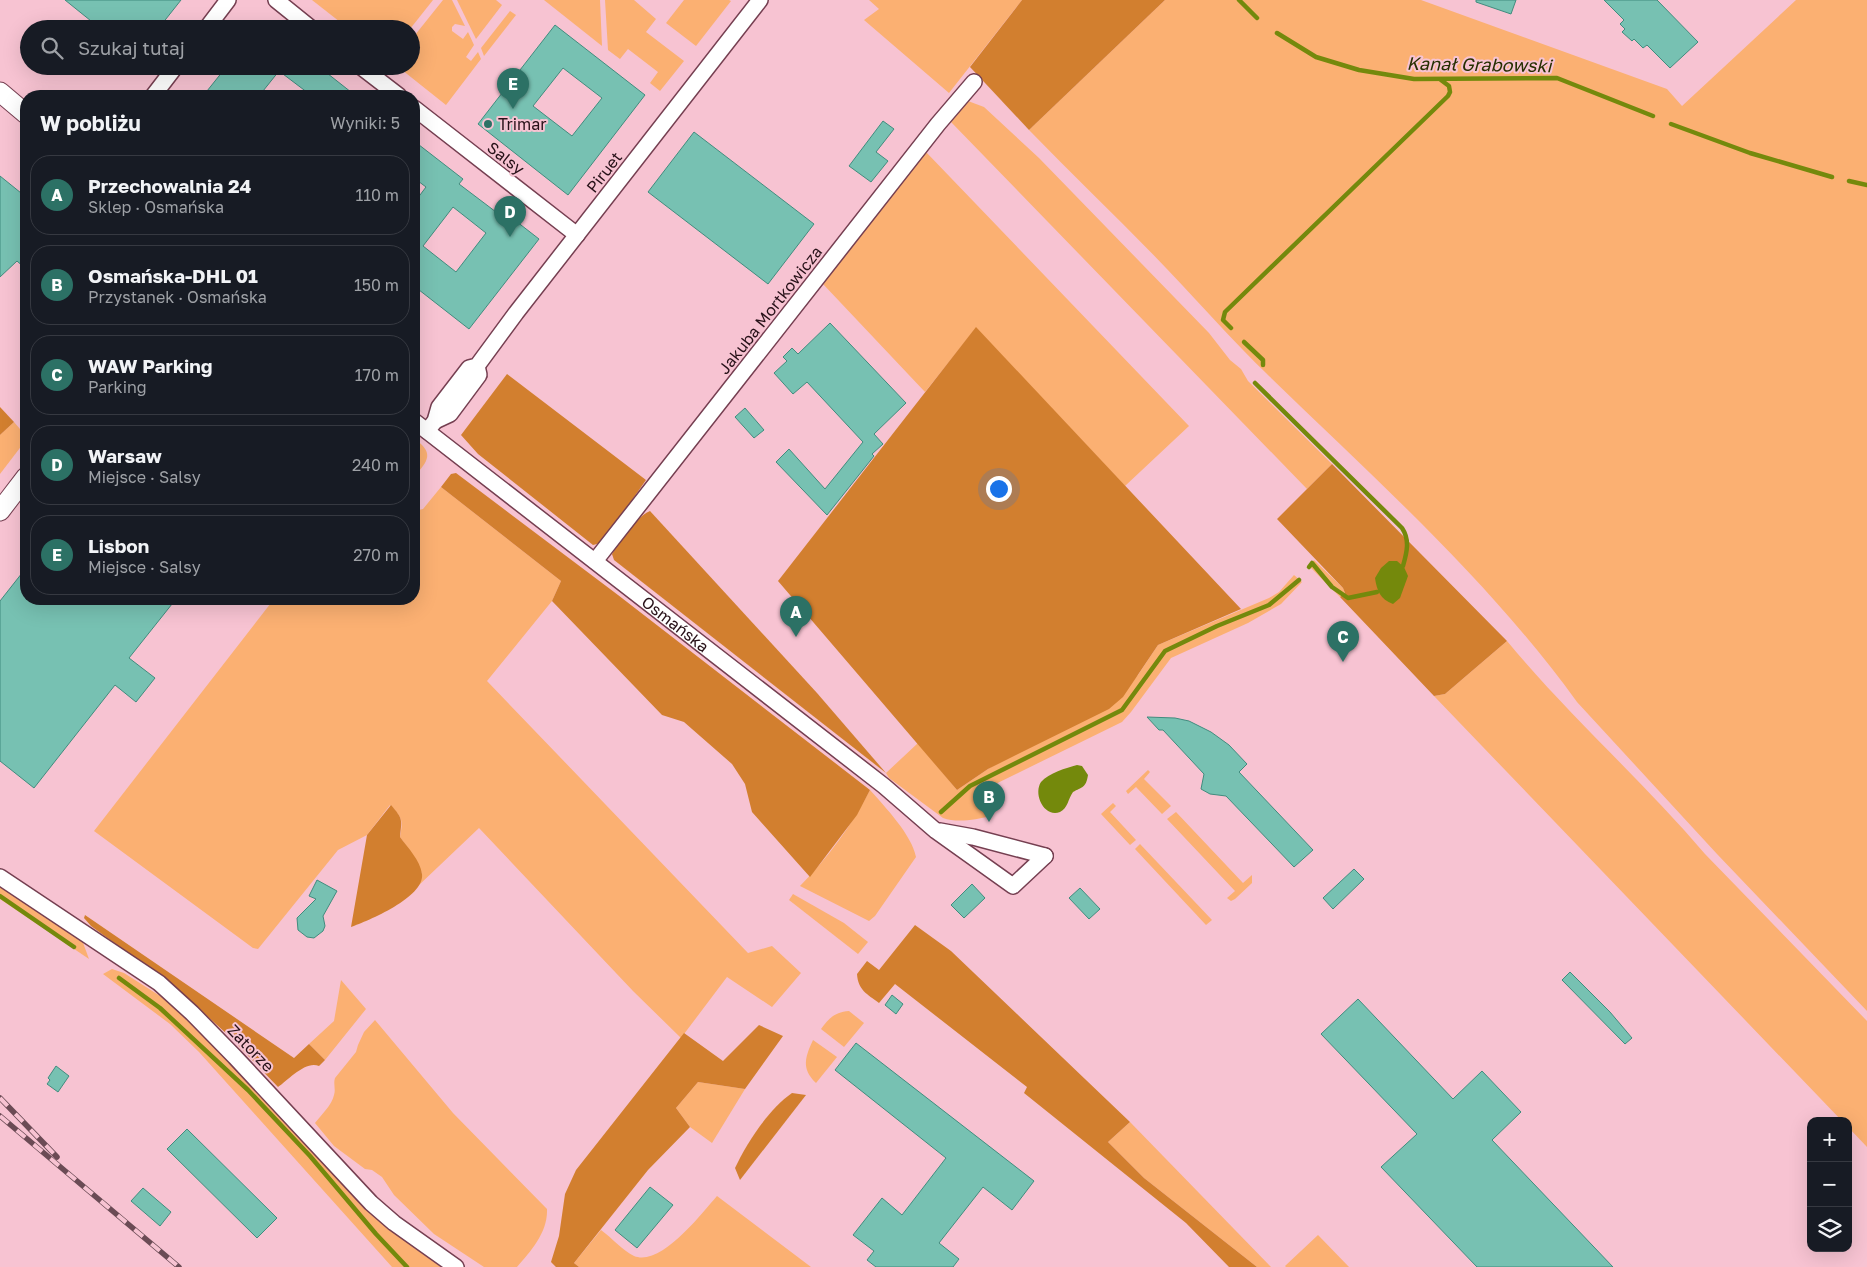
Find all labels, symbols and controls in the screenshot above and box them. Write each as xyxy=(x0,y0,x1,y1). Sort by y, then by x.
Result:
search box xyxy=(20,20,420,75)
icon: search xyxy=(38,34,66,62)
text: Szukaj tutaj xyxy=(78,36,185,59)
water label: Kanał Grabowski xyxy=(1406,52,1554,76)
pin: E xyxy=(497,68,529,109)
text: W pobliżu xyxy=(40,110,141,136)
text: Wyniki: 5 xyxy=(330,113,400,133)
place label: Trimar xyxy=(498,114,546,134)
marker: Trimar xyxy=(482,118,494,130)
street label: Salsy xyxy=(483,137,529,179)
street label: Piruet xyxy=(582,148,626,196)
text: Przechowalnia 24 xyxy=(88,174,251,197)
text: A xyxy=(51,185,63,205)
text: 110 m xyxy=(355,185,399,205)
pin: D xyxy=(494,196,526,237)
text: Sklep · Osmańska xyxy=(88,197,224,217)
street label: Jakuba Mortkowicza xyxy=(714,242,826,378)
text: Osmańska-DHL 01 xyxy=(88,264,258,287)
text: B xyxy=(51,275,63,295)
text: 150 m xyxy=(354,275,399,295)
text: Przystanek · Osmańska xyxy=(88,287,267,307)
text: WAW Parking xyxy=(88,354,212,377)
text: C xyxy=(51,365,63,385)
text: 170 m xyxy=(355,365,399,385)
text: Parking xyxy=(88,377,147,397)
text: Warsaw xyxy=(88,444,162,467)
text: D xyxy=(51,455,63,475)
text: 240 m xyxy=(352,455,399,475)
text: Miejsce · Salsy xyxy=(88,467,201,487)
your location xyxy=(986,476,1012,502)
text: Lisbon xyxy=(88,534,149,557)
text: E xyxy=(52,545,62,565)
text: 270 m xyxy=(353,545,399,565)
text: Miejsce · Salsy xyxy=(88,557,201,577)
street label: Osmańska xyxy=(638,592,713,656)
pin: A xyxy=(780,596,812,637)
pin: C xyxy=(1327,621,1359,662)
pin: B xyxy=(973,781,1005,822)
street label: Zatorze xyxy=(224,1020,278,1076)
map controls xyxy=(1807,1117,1852,1252)
button: + xyxy=(1807,1117,1852,1162)
button: − xyxy=(1807,1162,1852,1207)
button: layers xyxy=(1807,1207,1852,1252)

